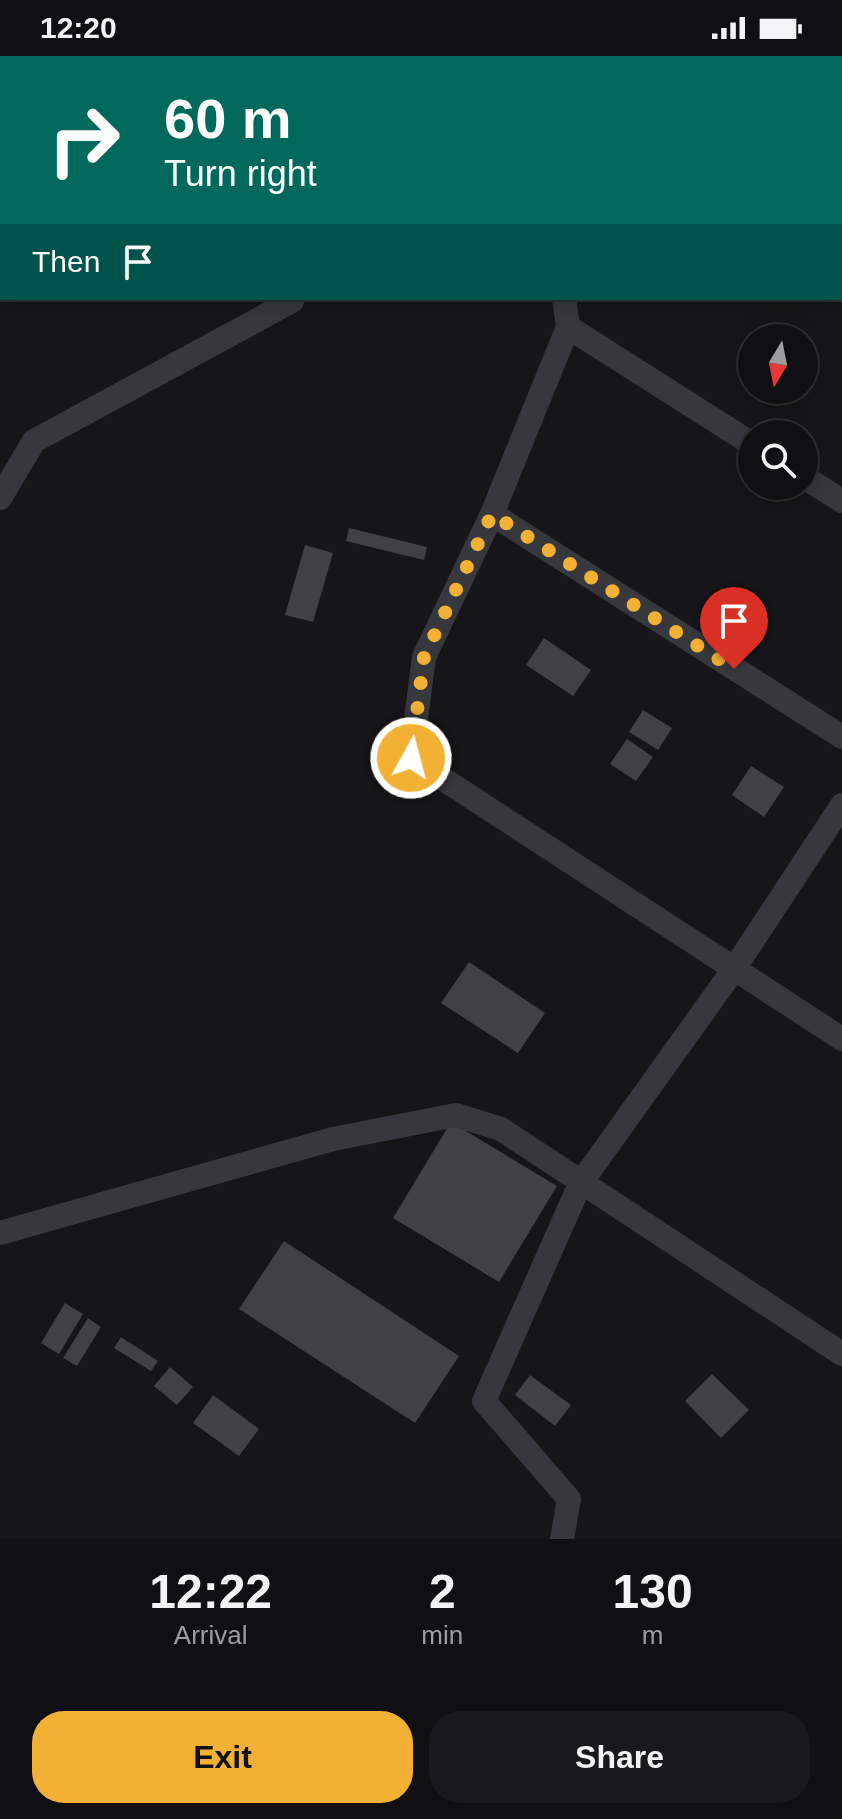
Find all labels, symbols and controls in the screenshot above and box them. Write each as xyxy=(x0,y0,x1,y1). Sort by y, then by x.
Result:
text: 12:20 xyxy=(40,11,117,44)
text: 60 m xyxy=(164,87,292,150)
icon: right xyxy=(32,88,136,192)
text: Turn right xyxy=(164,153,317,194)
icon: arrive xyxy=(116,240,160,284)
text: Then xyxy=(32,245,100,278)
north arrow xyxy=(738,324,818,404)
map controls xyxy=(738,324,818,500)
button: search xyxy=(738,420,818,500)
pin xyxy=(700,587,768,669)
icon: arrive xyxy=(712,599,756,643)
position arrow xyxy=(369,716,453,800)
text: 12:22 xyxy=(149,1565,272,1618)
text: 2 xyxy=(429,1565,456,1618)
text: 130 xyxy=(613,1565,693,1618)
text: Arrival xyxy=(174,1620,248,1650)
text: min xyxy=(421,1620,463,1650)
text: m xyxy=(642,1620,663,1650)
button: Exit xyxy=(32,1711,413,1803)
button: Share xyxy=(429,1711,810,1803)

